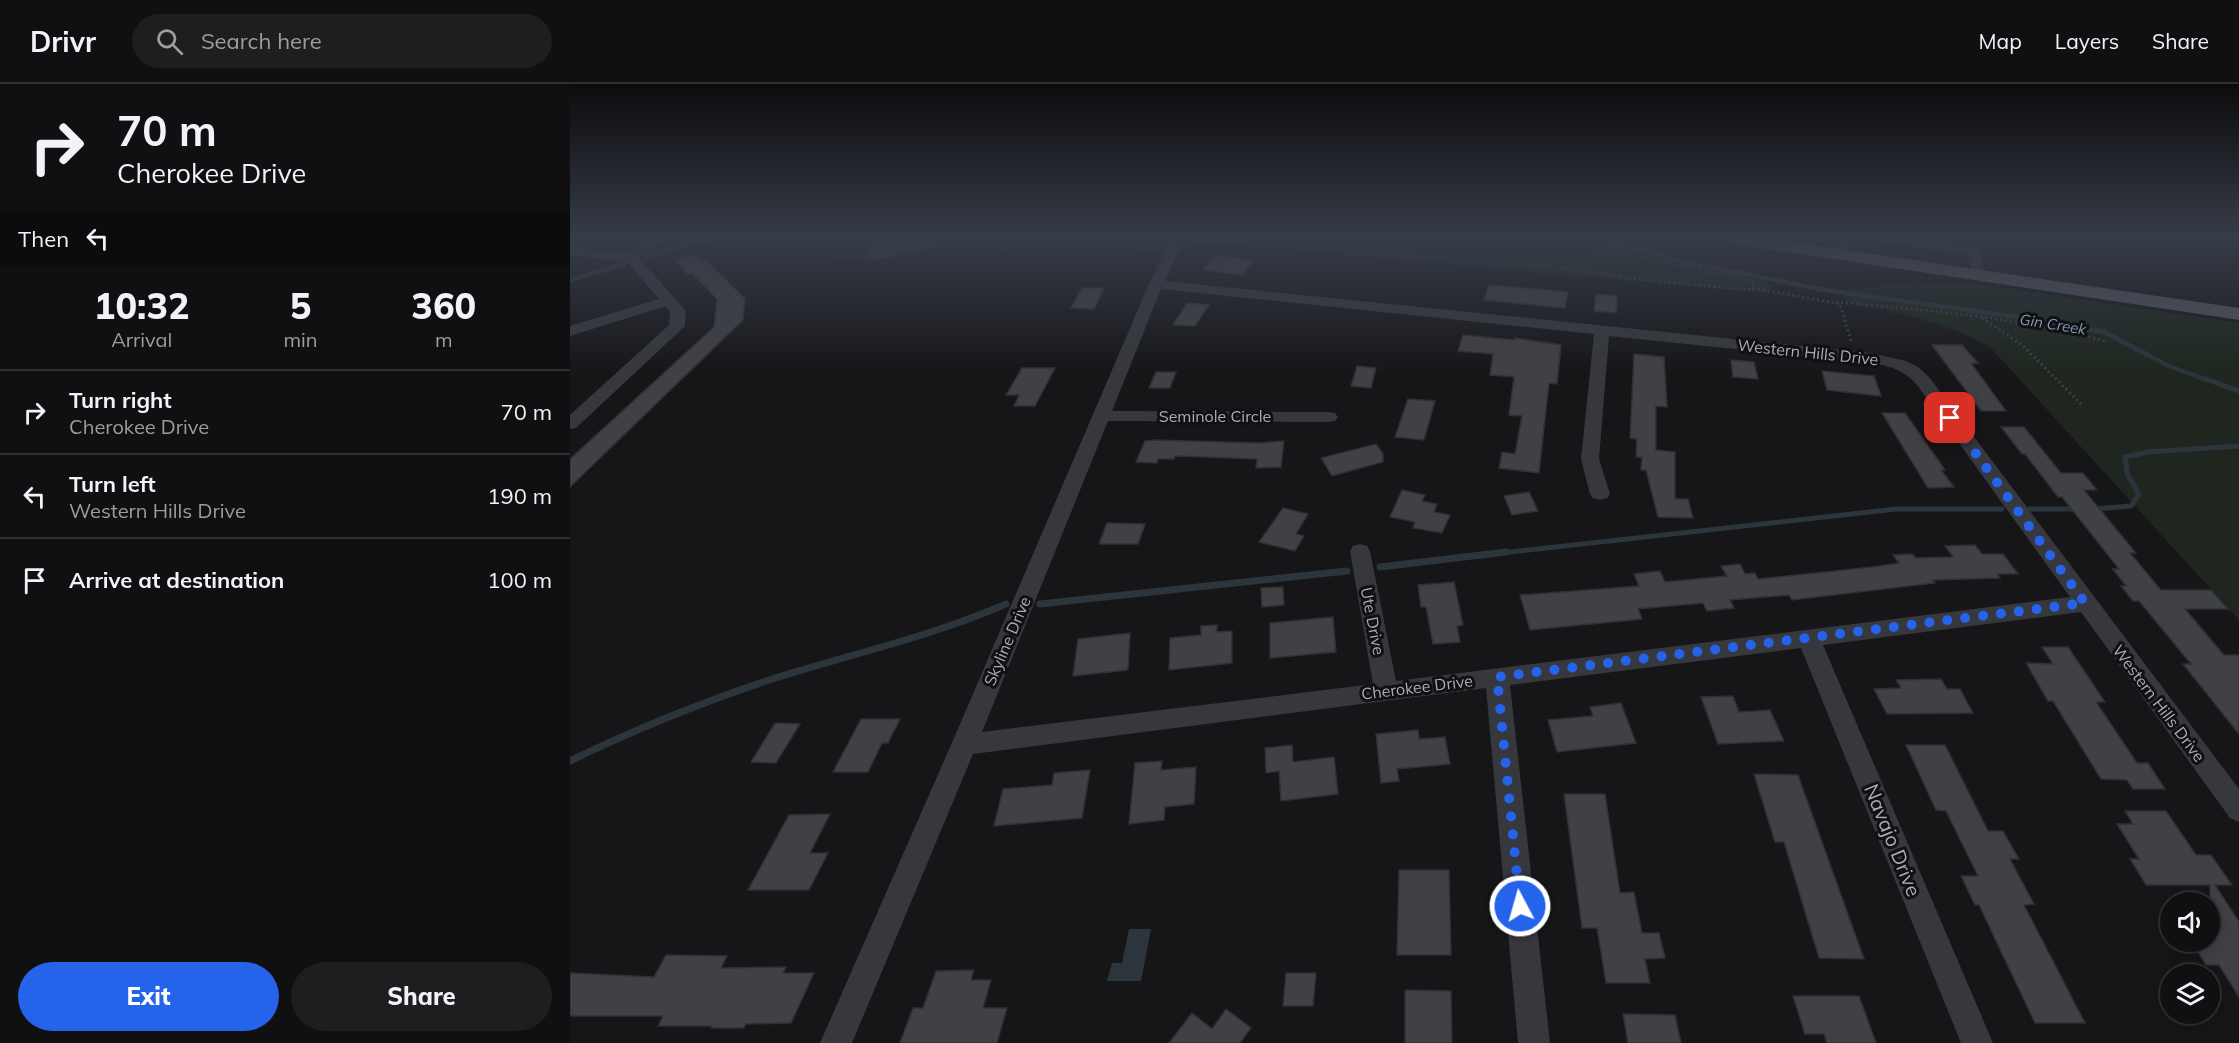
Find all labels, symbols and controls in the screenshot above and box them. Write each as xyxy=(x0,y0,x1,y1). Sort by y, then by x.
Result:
search box xyxy=(132,14,552,68)
text: Drivr xyxy=(30,24,96,59)
icon: search xyxy=(153,25,186,58)
text: Search here xyxy=(201,27,322,55)
text: Map xyxy=(1979,28,2022,54)
text: Layers xyxy=(2055,28,2119,54)
text: Share xyxy=(2152,28,2209,54)
text: 70 m xyxy=(117,104,217,157)
icon: right xyxy=(18,108,96,186)
text: Cherokee Drive xyxy=(117,156,306,190)
icon: left xyxy=(81,222,114,255)
text: Then xyxy=(18,225,69,253)
text: 10:32 xyxy=(94,283,190,328)
text: 5 xyxy=(290,283,311,328)
text: 360 xyxy=(411,283,476,328)
water label: Gin Creek xyxy=(2018,309,2089,339)
text: Arrival xyxy=(111,327,172,352)
text: min xyxy=(283,327,318,352)
text: m xyxy=(435,327,453,352)
street label: Western Hills Drive xyxy=(1737,335,1879,369)
text: Turn right xyxy=(69,386,172,414)
pin xyxy=(1924,392,1975,443)
icon: right xyxy=(18,396,51,429)
text: 70 m xyxy=(501,398,552,426)
icon: arrive xyxy=(1933,401,1966,434)
street label: Seminole Circle xyxy=(1159,406,1271,426)
text: Cherokee Drive xyxy=(69,414,209,439)
text: Turn left xyxy=(69,470,156,498)
icon: left xyxy=(18,480,51,513)
text: 190 m xyxy=(487,482,552,510)
text: Western Hills Drive xyxy=(69,498,246,523)
icon: arrive xyxy=(18,564,51,597)
text: Arrive at destination xyxy=(69,566,284,594)
text: 100 m xyxy=(487,566,552,594)
street label: Ute Drive xyxy=(1357,585,1389,657)
street label: Skyline Drive xyxy=(979,593,1035,689)
street label: Western Hills Drive xyxy=(2108,640,2210,766)
street label: Cherokee Drive xyxy=(1360,670,1474,704)
street label: Navajo Drive xyxy=(1859,780,1927,900)
position arrow xyxy=(1488,874,1552,938)
map controls xyxy=(2160,892,2220,1024)
button: sound xyxy=(2160,892,2220,952)
button: Exit xyxy=(18,962,279,1031)
button: Share xyxy=(291,962,552,1031)
button: layers xyxy=(2160,964,2220,1024)

